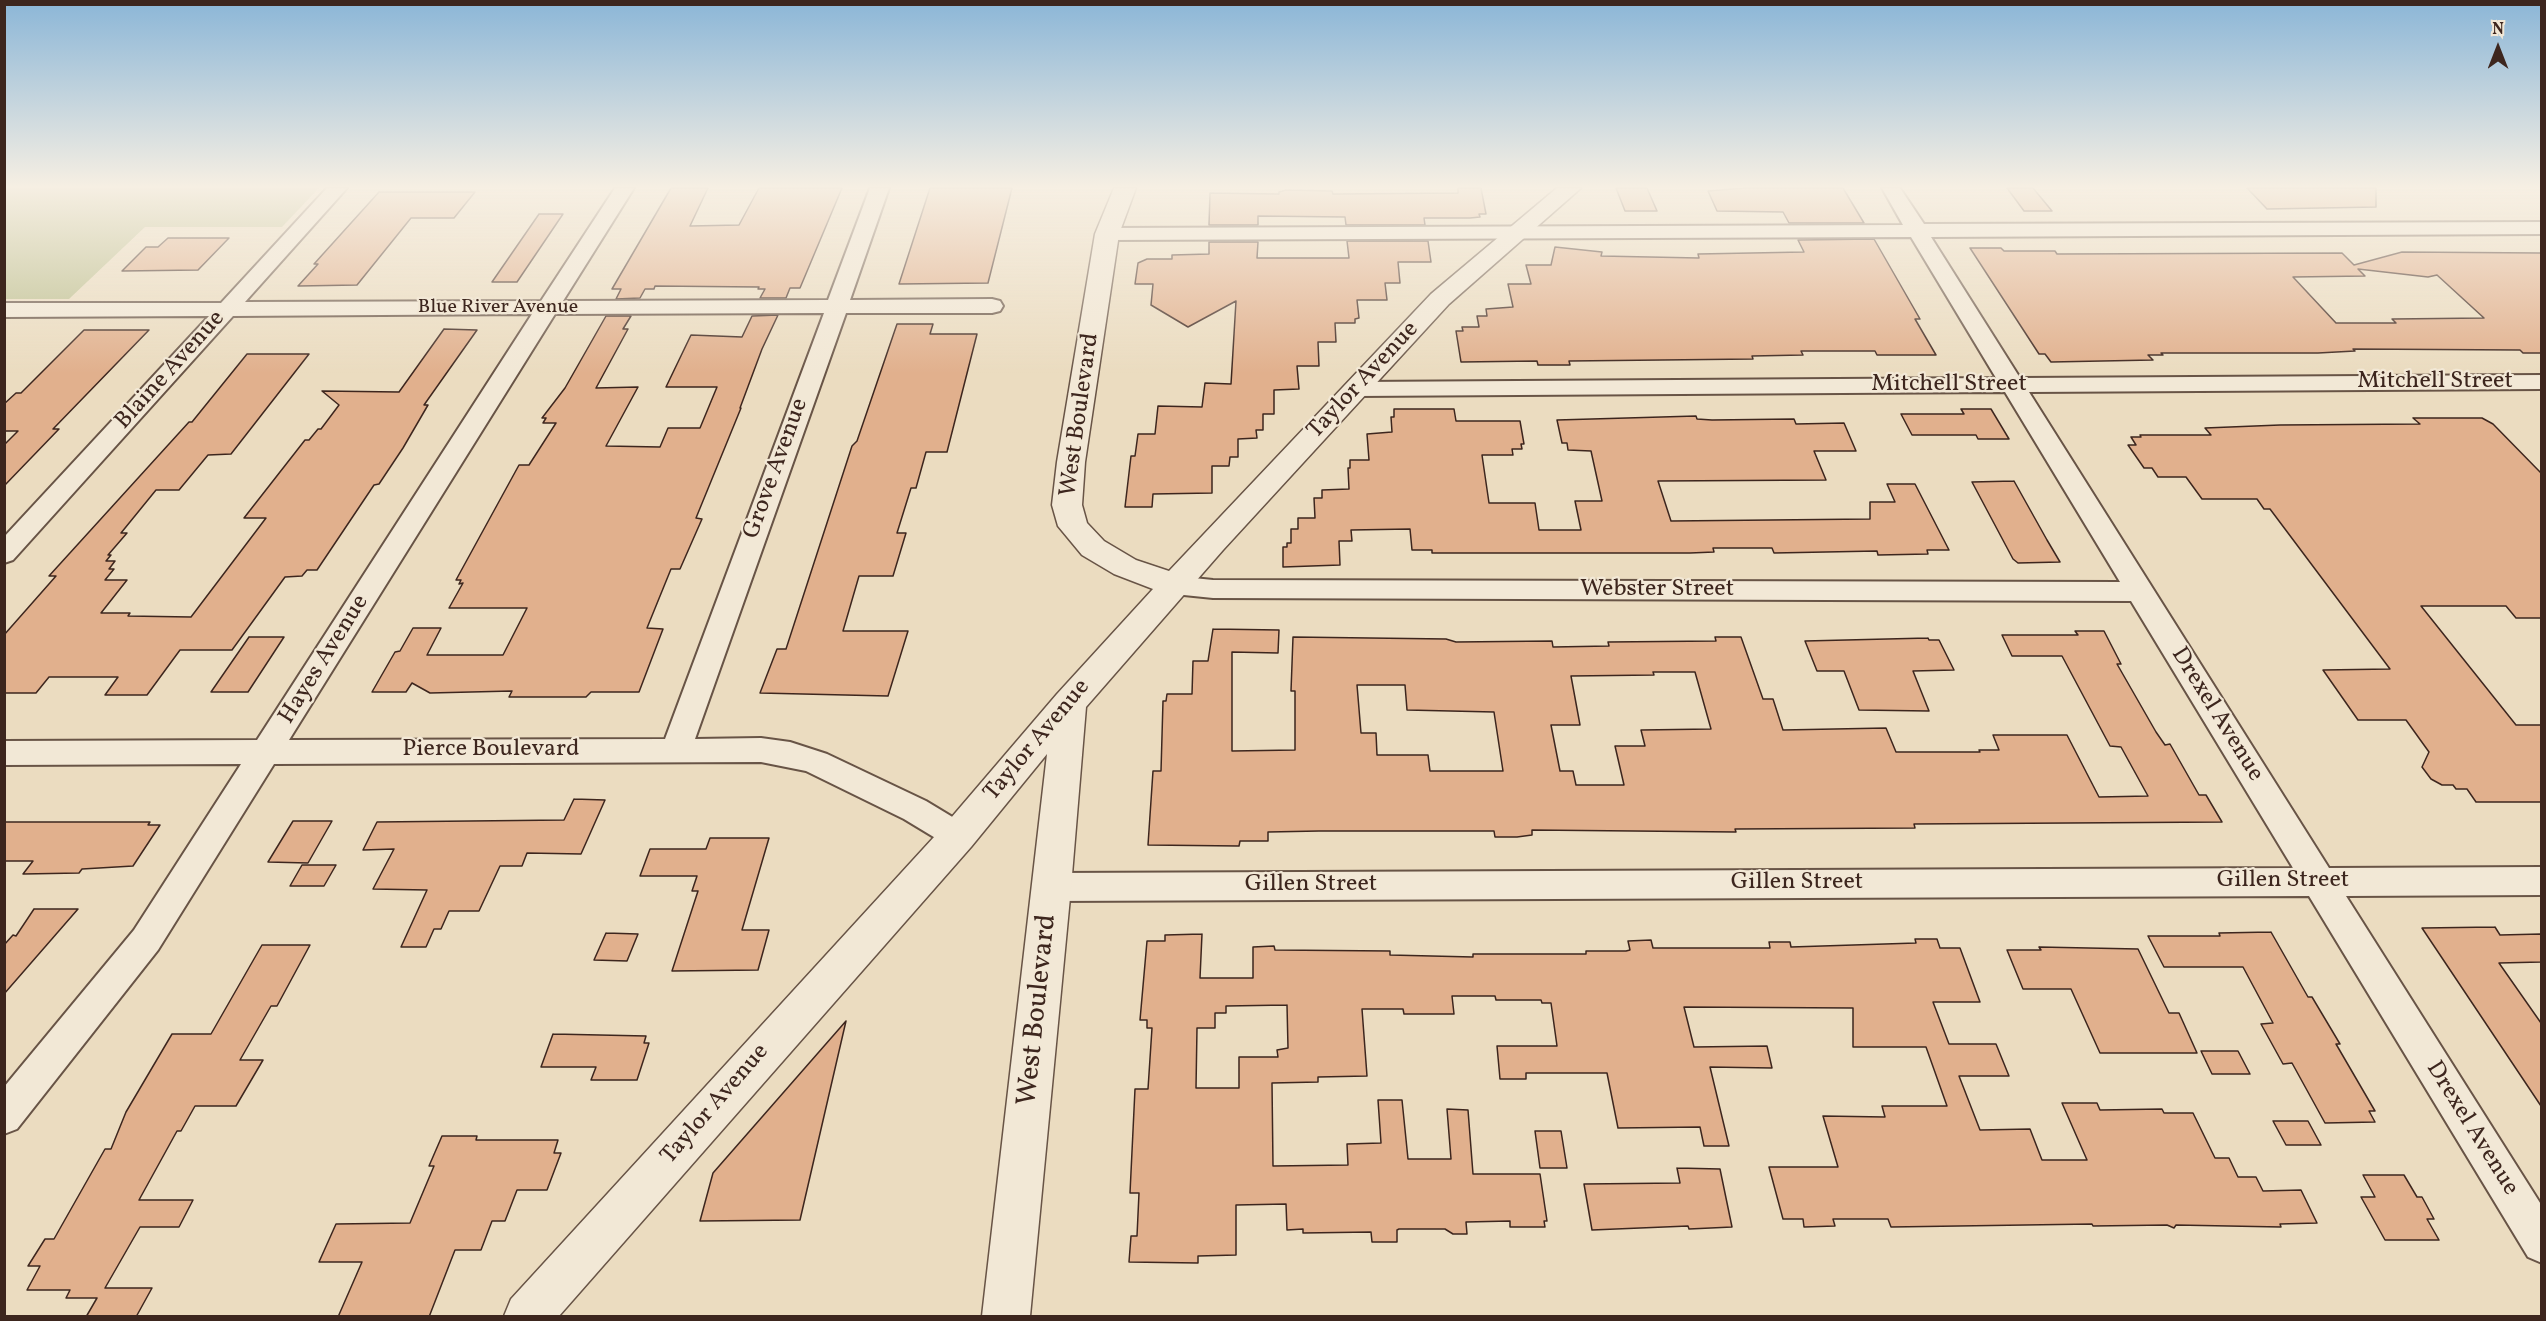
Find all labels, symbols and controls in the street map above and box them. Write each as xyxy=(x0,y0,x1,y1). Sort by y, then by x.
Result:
north arrow xyxy=(2468,18,2528,78)
text: N xyxy=(2492,19,2504,41)
street label: Blue River Avenue xyxy=(418,296,578,320)
street label: Blaine Avenue xyxy=(110,306,232,436)
street label: Taylor Avenue xyxy=(1302,316,1426,446)
street label: West Boulevard xyxy=(1055,331,1107,499)
street label: Mitchell Street xyxy=(2357,369,2513,397)
street label: Mitchell Street xyxy=(1871,372,2027,400)
street label: Grove Avenue xyxy=(738,395,816,543)
street label: Webster Street xyxy=(1580,577,1734,605)
street label: Hayes Avenue xyxy=(274,590,376,730)
street label: Drexel Avenue xyxy=(2163,643,2269,787)
street label: Taylor Avenue xyxy=(979,674,1097,808)
street label: Pierce Boulevard xyxy=(402,737,580,765)
street label: Gillen Street xyxy=(2217,868,2349,896)
street label: Gillen Street xyxy=(1731,870,1863,898)
street label: Gillen Street xyxy=(1245,872,1377,900)
street label: West Boulevard xyxy=(1012,913,1066,1107)
street label: Taylor Avenue xyxy=(656,1039,776,1171)
street label: Drexel Avenue xyxy=(2418,1057,2524,1201)

